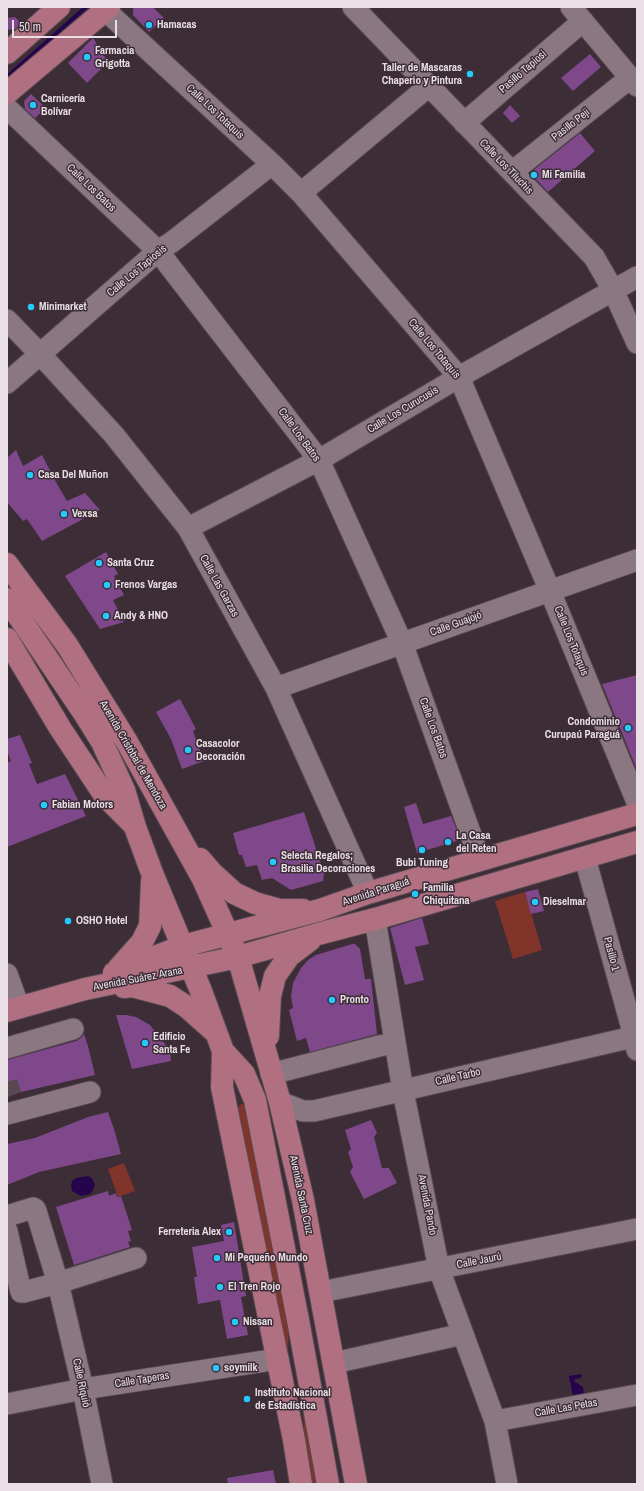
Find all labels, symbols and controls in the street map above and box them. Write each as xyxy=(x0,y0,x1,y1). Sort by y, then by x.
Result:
scale bar xyxy=(14,12,119,38)
place label: Hamacas xyxy=(157,18,197,32)
text: 50 m xyxy=(19,19,41,35)
marker: Hamacas xyxy=(144,20,154,30)
place label: Farmacia Grigotta xyxy=(95,44,134,70)
street label: Pasillo Tapiosi xyxy=(496,48,550,96)
marker: Farmacia Grigotta xyxy=(82,52,92,62)
place label: Taller de Mascaras Chaperio y Pintura xyxy=(382,61,462,87)
marker: Taller de Mascaras Chaperio y Pintura xyxy=(465,69,475,79)
street label: Calle Los Totaquis xyxy=(183,82,247,142)
place label: Carnicería Bolívar xyxy=(41,92,85,118)
marker: Carnicería Bolívar xyxy=(28,100,38,110)
street label: Pasillo Peji xyxy=(549,106,593,144)
street label: Calle Los Tiluchis xyxy=(476,137,536,197)
street label: Calle Los Batos xyxy=(64,161,118,215)
place label: Mi Familia xyxy=(542,168,585,182)
marker: Mi Familia xyxy=(529,170,539,180)
street label: Calle Los Tapiosis xyxy=(104,242,170,300)
place label: Minimarket xyxy=(39,300,87,314)
marker: Minimarket xyxy=(26,302,36,312)
street label: Calle Los Totaquis xyxy=(405,316,463,382)
street label: Calle Los Curucusis xyxy=(365,384,441,436)
street label: Calle Los Batos xyxy=(275,406,323,464)
place label: Casa Del Muñon xyxy=(38,468,108,482)
marker: Casa Del Muñon xyxy=(25,470,35,480)
place label: Vexsa xyxy=(72,507,97,521)
marker: Vexsa xyxy=(59,509,69,519)
street label: Calle Las Garzas xyxy=(196,553,242,619)
place label: Santa Cruz xyxy=(107,556,154,570)
marker: Santa Cruz xyxy=(94,558,104,568)
place label: Frenos Vargas xyxy=(115,578,177,592)
marker: Frenos Vargas xyxy=(102,580,112,590)
street label: Calle Los Totaquis xyxy=(551,604,591,678)
place label: Andy & HNO xyxy=(114,609,168,623)
street label: Calle Guajojó xyxy=(428,609,484,639)
marker: Andy & HNO xyxy=(101,611,111,621)
street label: Calle Los Batos xyxy=(416,696,450,760)
street label: Avenida Cristóbal de Mendoza xyxy=(96,698,170,812)
place label: Condominio Curupaú Paraguá xyxy=(545,715,620,741)
marker: Condominio Curupaú Paraguá xyxy=(623,723,633,733)
place label: Casacolor Decoración xyxy=(196,737,245,763)
marker: Casacolor Decoración xyxy=(183,745,193,755)
place label: Fabian Motors xyxy=(52,798,113,812)
marker: Fabian Motors xyxy=(39,800,49,810)
place label: La Casa del Reten xyxy=(456,829,497,855)
marker: La Casa del Reten xyxy=(443,837,453,847)
marker: Bubi Tuning xyxy=(417,845,427,855)
place label: Selecta Regalos; Brasilia Decoraciones xyxy=(281,849,375,875)
place label: Bubi Tuning xyxy=(396,856,448,870)
marker: Selecta Regalos; Brasilia Decoraciones xyxy=(268,857,278,867)
street label: Avenida Paraguá xyxy=(341,875,411,909)
place label: Familia Chiquitana xyxy=(423,881,470,907)
marker: Familia Chiquitana xyxy=(410,889,420,899)
place label: Dieselmar xyxy=(543,895,586,909)
marker: Dieselmar xyxy=(530,897,540,907)
place label: OSHO Hotel xyxy=(76,914,128,928)
marker: OSHO Hotel xyxy=(63,916,73,926)
street label: Pasillo 1 xyxy=(600,936,622,972)
street label: Avenida Suárez Arana xyxy=(92,964,184,994)
place label: Pronto xyxy=(340,993,369,1007)
marker: Pronto xyxy=(327,995,337,1005)
place label: Edificio Santa Fe xyxy=(153,1030,190,1056)
marker: Edificio Santa Fe xyxy=(140,1038,150,1048)
street label: Calle Tarbo xyxy=(434,1065,482,1089)
street label: Avenida Santa Cruz xyxy=(286,1154,316,1236)
street label: Avenida Pando xyxy=(415,1174,439,1236)
place label: Ferreteria Alex xyxy=(158,1225,221,1239)
marker: Ferreteria Alex xyxy=(224,1227,234,1237)
street label: Calle Jaurú xyxy=(455,1250,503,1272)
place label: Mi Pequeño Mundo xyxy=(225,1251,308,1265)
marker: Mi Pequeño Mundo xyxy=(212,1253,222,1263)
place label: El Tren Rojo xyxy=(228,1280,281,1294)
marker: El Tren Rojo xyxy=(215,1282,225,1292)
place label: Nissan xyxy=(243,1315,273,1329)
marker: Nissan xyxy=(230,1317,240,1327)
street label: Calle Riquió xyxy=(69,1357,93,1409)
place label: soymilk xyxy=(224,1361,258,1375)
marker: soymilk xyxy=(211,1363,221,1373)
street label: Calle Taperas xyxy=(114,1369,170,1391)
place label: Instituto Nacional de Estadística xyxy=(255,1386,331,1412)
marker: Instituto Nacional de Estadística xyxy=(242,1394,252,1404)
street label: Calle Las Petas xyxy=(534,1396,598,1420)

